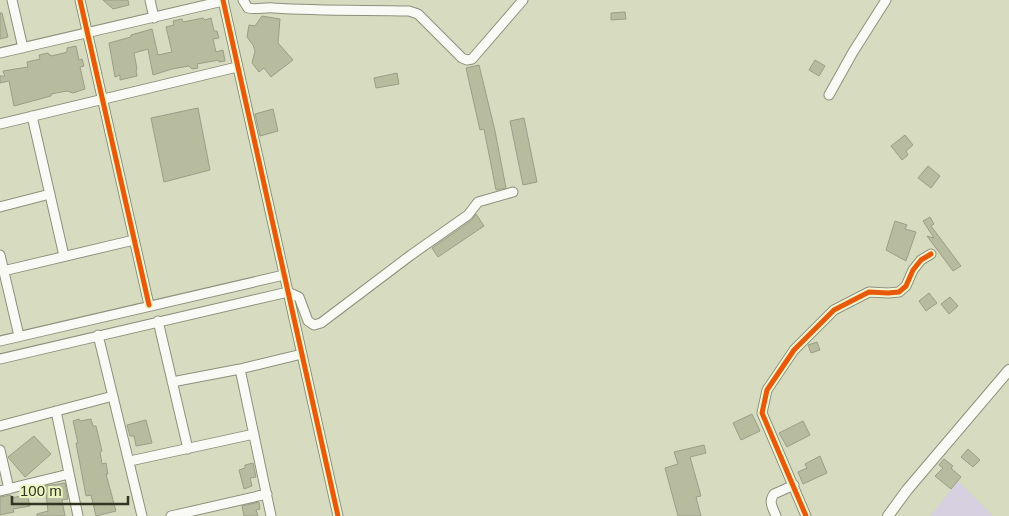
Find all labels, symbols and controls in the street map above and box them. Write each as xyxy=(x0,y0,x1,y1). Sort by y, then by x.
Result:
scale bar xyxy=(12,474,129,506)
text: 100 m xyxy=(20,482,62,499)

